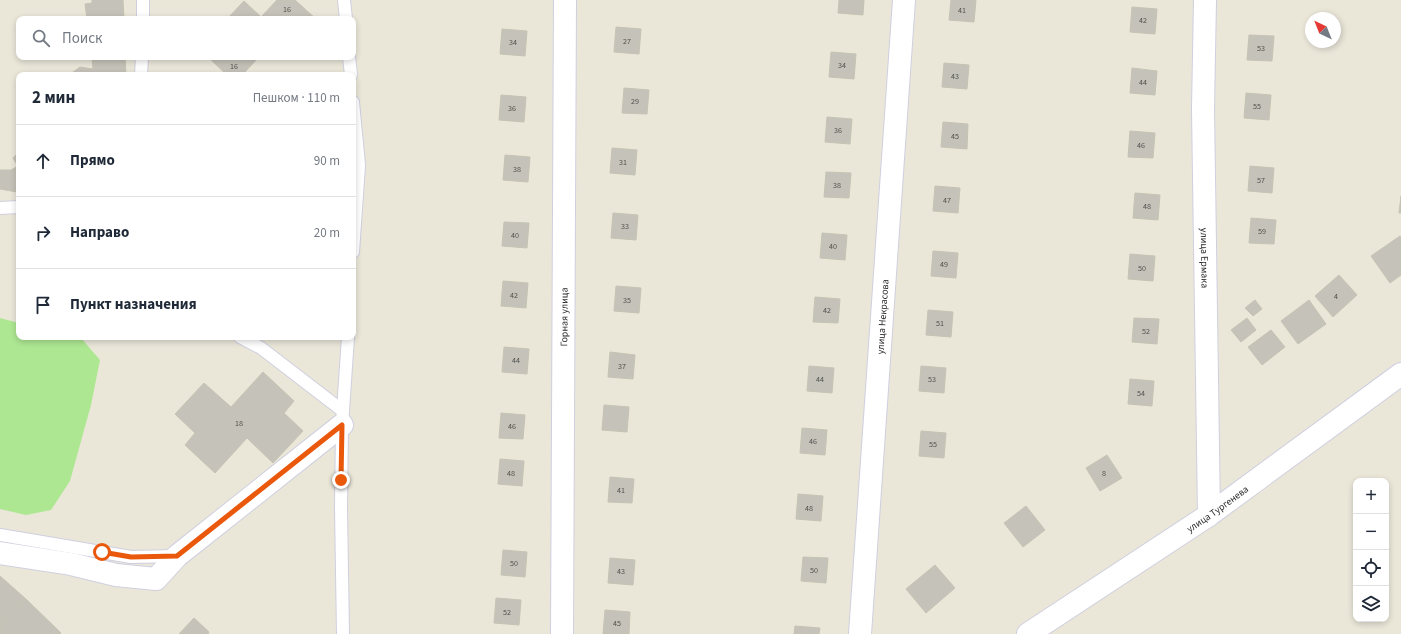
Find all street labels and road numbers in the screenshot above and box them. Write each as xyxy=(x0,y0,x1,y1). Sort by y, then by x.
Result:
street label: улица Ермака xyxy=(1197,228,1212,288)
street label: улица Некрасова xyxy=(873,279,893,355)
street label: Горная улица xyxy=(557,287,572,347)
street label: улица Тургенева xyxy=(1184,482,1251,536)

